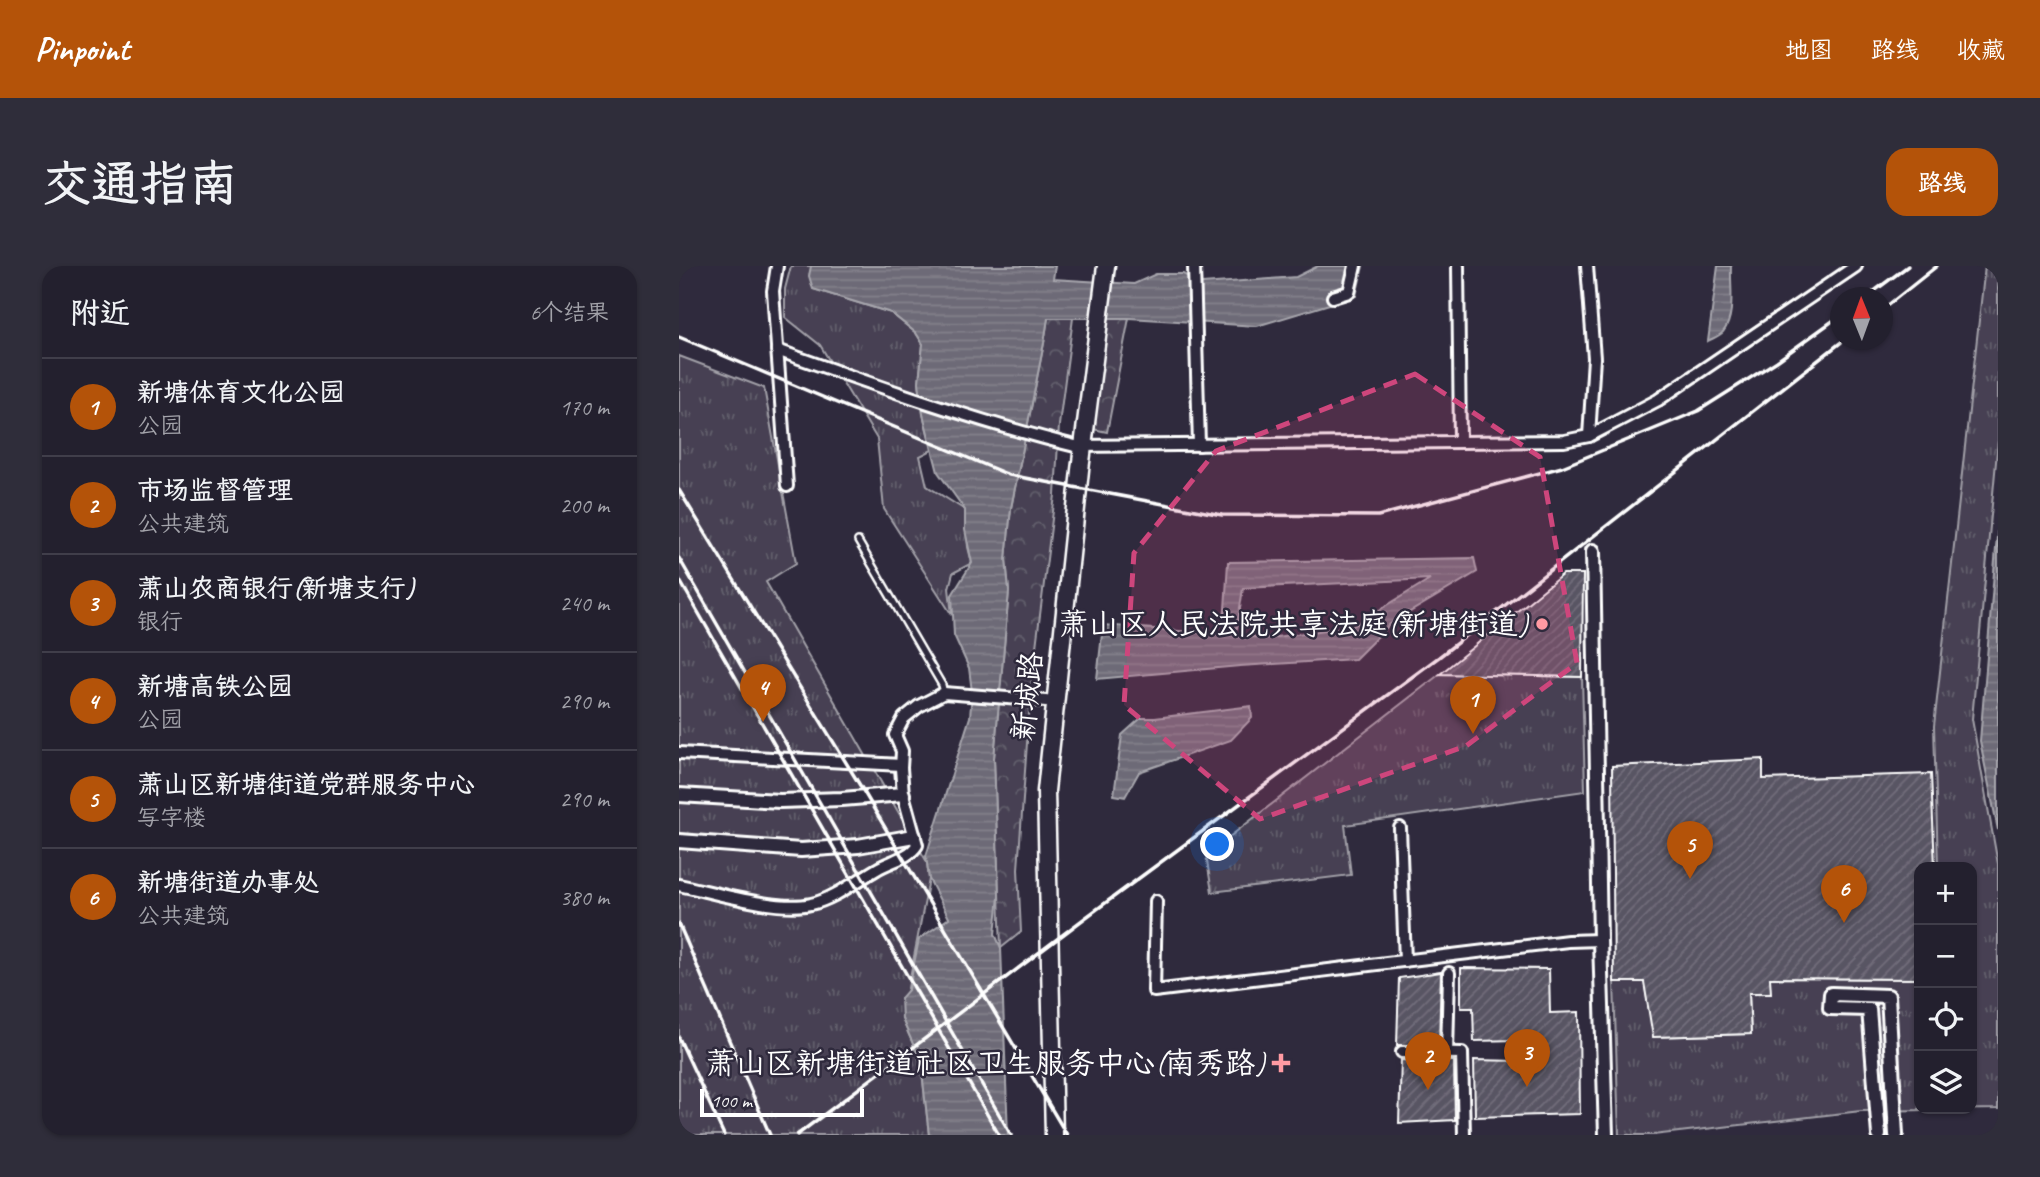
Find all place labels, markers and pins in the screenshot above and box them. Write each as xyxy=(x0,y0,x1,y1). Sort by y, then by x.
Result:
place label: 萧山区人民法院共享法庭(新塘街道) xyxy=(1058,605,1530,643)
marker: 萧山区人民法院共享法庭(新塘街道) xyxy=(1534,616,1550,632)
pin: 4 xyxy=(740,664,786,722)
pin: 1 xyxy=(1450,676,1496,734)
pin: 5 xyxy=(1667,821,1713,879)
pin: 6 xyxy=(1821,865,1867,923)
pin: 3 xyxy=(1504,1029,1550,1087)
pin: 2 xyxy=(1405,1032,1451,1090)
place label: 萧山区新塘街道社区卫生服务中心(南秀路) xyxy=(705,1044,1267,1082)
marker: 萧山区新塘街道社区卫生服务中心(南秀路) xyxy=(1271,1053,1291,1073)

